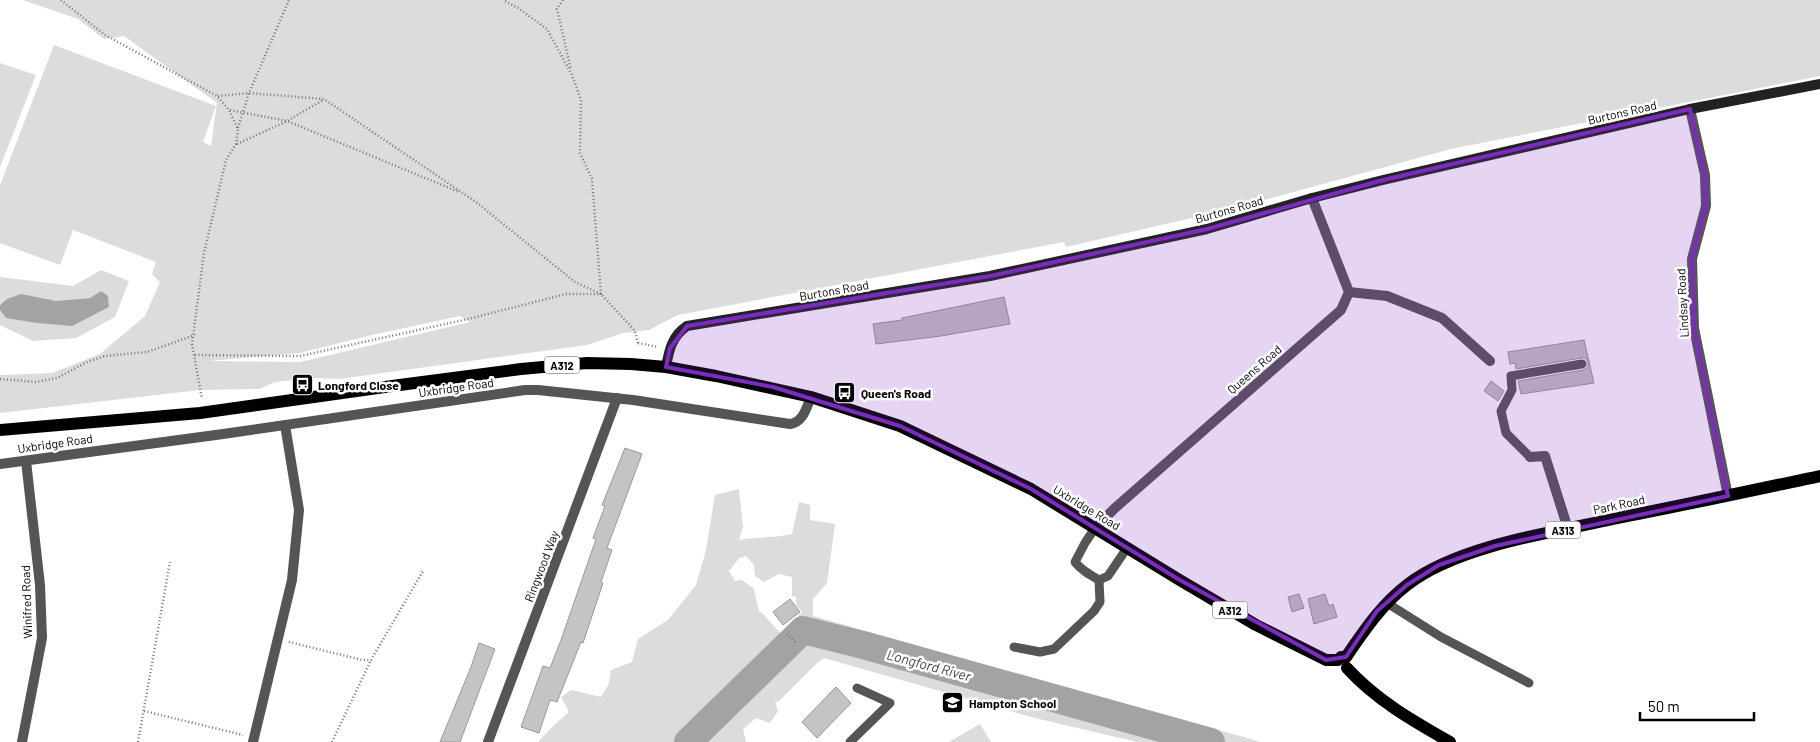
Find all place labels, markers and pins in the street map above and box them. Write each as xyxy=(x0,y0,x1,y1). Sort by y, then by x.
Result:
bus stop icon: Longford Close xyxy=(290,373,314,397)
place label: Longford Close xyxy=(318,378,399,392)
bus stop icon: Queen's Road xyxy=(833,381,857,405)
place label: Queen's Road xyxy=(861,386,931,400)
school or university icon: Hampton School xyxy=(941,691,965,715)
place label: Hampton School xyxy=(969,696,1056,710)

